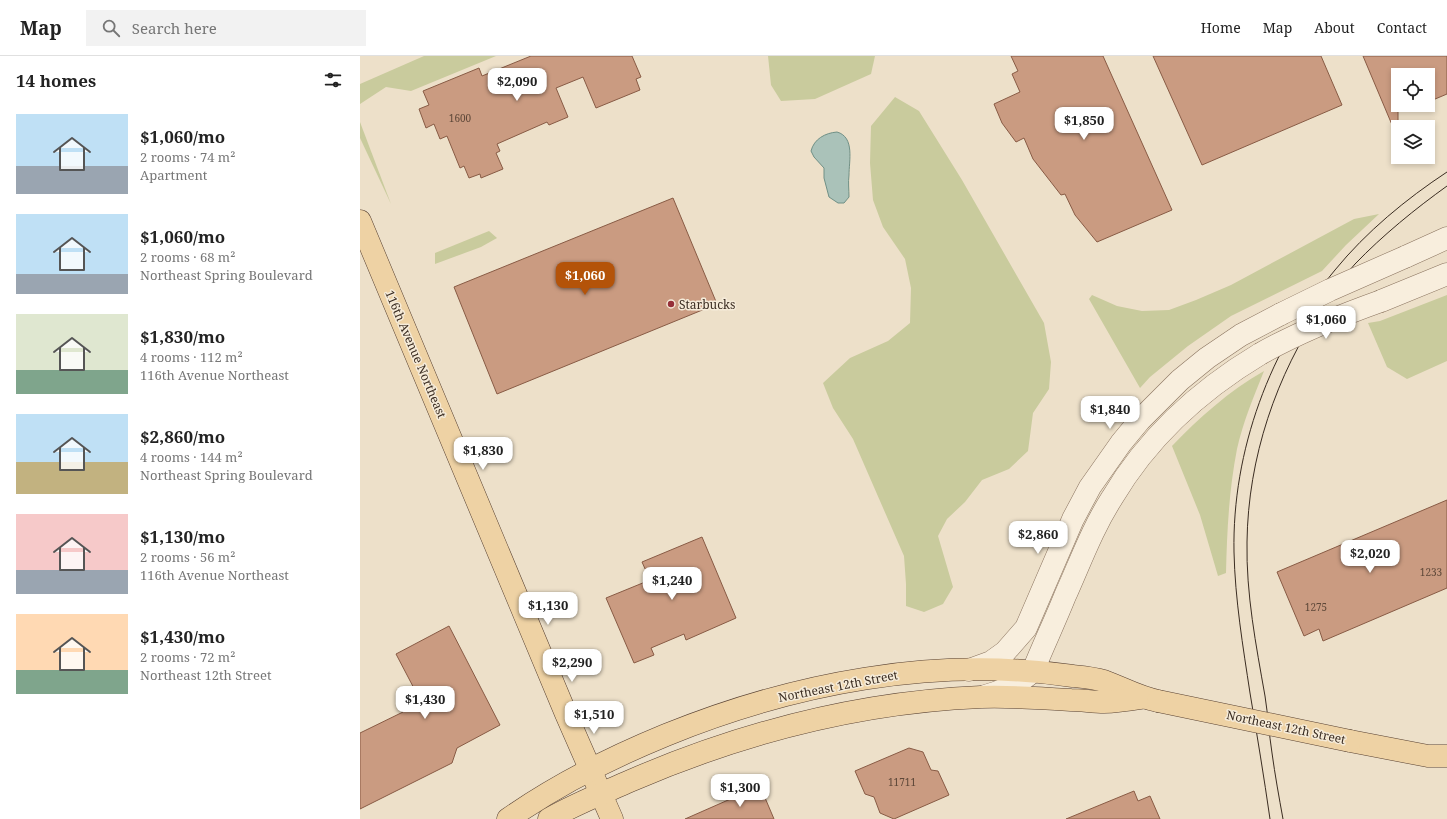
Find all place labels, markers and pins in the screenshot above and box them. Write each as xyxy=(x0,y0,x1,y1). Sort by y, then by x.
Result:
pin: $2,090 xyxy=(484,68,550,102)
pin: $1,850 xyxy=(1051,107,1117,141)
pin: $1,060 xyxy=(552,262,618,296)
place label: Starbucks xyxy=(679,296,736,313)
marker: Starbucks xyxy=(666,299,676,309)
pin: $1,060 xyxy=(1293,306,1359,340)
pin: $1,840 xyxy=(1077,396,1143,430)
pin: $1,830 xyxy=(450,437,516,471)
pin: $2,860 xyxy=(1005,521,1071,555)
pin: $2,020 xyxy=(1337,540,1403,574)
pin: $1,240 xyxy=(639,567,705,601)
pin: $1,130 xyxy=(515,592,581,626)
pin: $2,290 xyxy=(539,649,605,683)
pin: $1,430 xyxy=(392,686,458,720)
pin: $1,510 xyxy=(561,701,627,735)
pin: $1,300 xyxy=(707,774,773,808)

